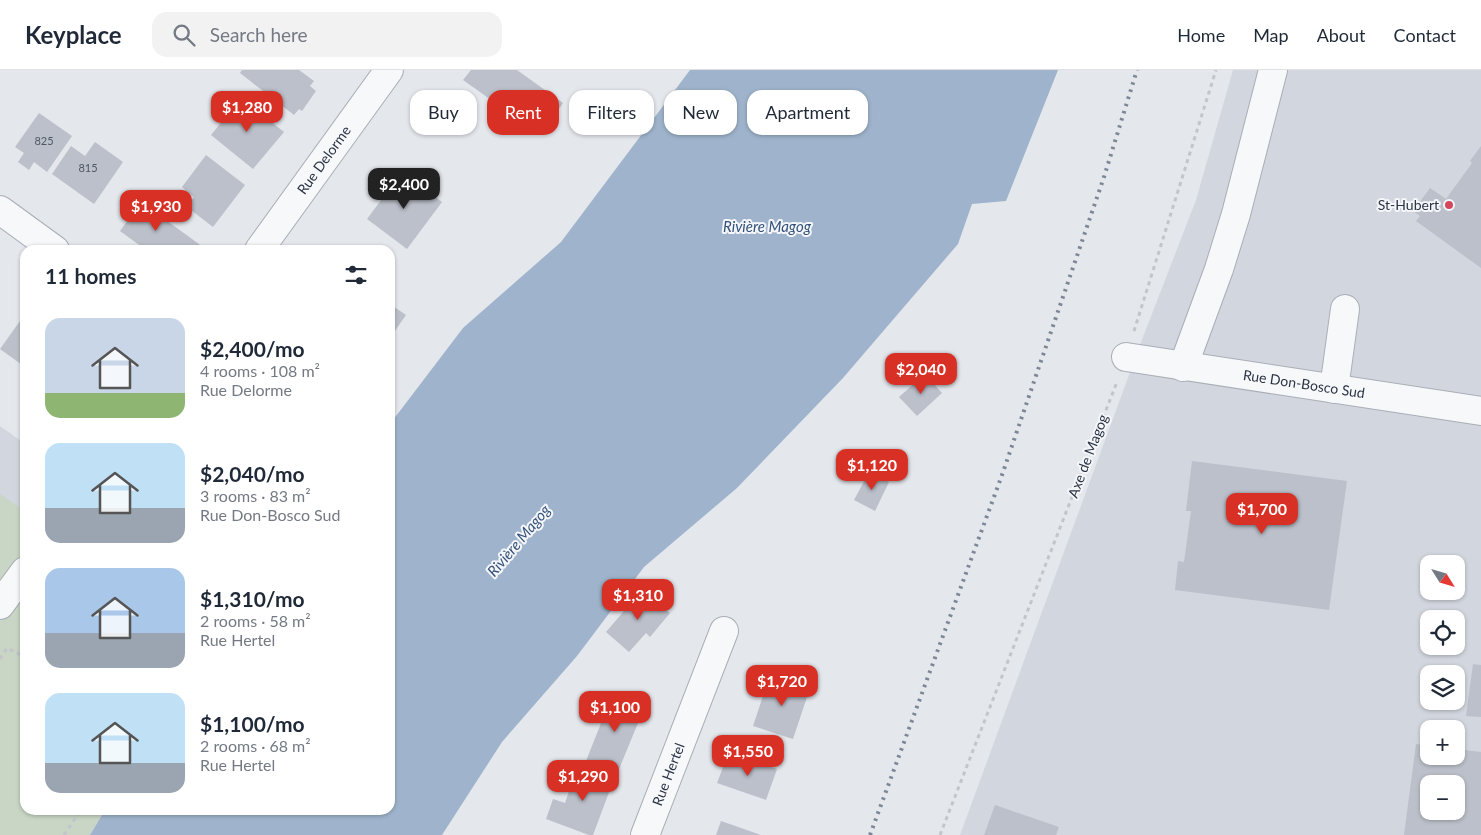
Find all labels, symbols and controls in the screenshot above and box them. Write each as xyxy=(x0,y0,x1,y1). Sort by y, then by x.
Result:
search box xyxy=(152,12,502,57)
text: Keyplace xyxy=(25,20,122,49)
icon: search xyxy=(170,21,198,49)
text: Search here xyxy=(210,23,308,46)
text: Home xyxy=(1177,24,1225,46)
text: Map xyxy=(1253,24,1289,46)
text: About xyxy=(1317,24,1366,46)
text: Contact xyxy=(1394,24,1456,46)
pin: $1,280 xyxy=(206,90,288,133)
chip: Buy xyxy=(410,90,477,135)
chip: Rent xyxy=(487,90,559,135)
chip: Filters xyxy=(569,90,654,135)
chip: New xyxy=(664,90,737,135)
chip: Apartment xyxy=(747,90,868,135)
text: $1,280 xyxy=(222,97,272,116)
street label: Rue Delorme xyxy=(293,122,354,197)
house number: 825 xyxy=(34,134,54,147)
house number: 815 xyxy=(78,161,98,174)
pin: $2,400 xyxy=(363,168,445,210)
text: $2,400 xyxy=(379,174,429,193)
pin: $1,930 xyxy=(115,190,197,232)
text: $1,930 xyxy=(131,196,181,215)
place label: St-Hubert xyxy=(1378,196,1439,213)
marker: St-Hubert xyxy=(1443,199,1455,211)
water label: Rivière Magog xyxy=(723,217,812,235)
icon: filters xyxy=(342,261,370,289)
text: 11 homes xyxy=(45,263,136,288)
text: $2,400/mo xyxy=(200,336,305,361)
icon: home xyxy=(85,338,145,398)
pin: $2,040 xyxy=(880,352,962,395)
text: $2,040 xyxy=(896,359,946,378)
text: 4 rooms · 108 m² xyxy=(200,361,320,380)
street label: Rue Don-Bosco Sud xyxy=(1242,366,1366,401)
text: Rue Delorme xyxy=(200,380,292,399)
street label: Axe de Magog xyxy=(1064,412,1111,500)
pin: $1,120 xyxy=(831,448,913,491)
text: $1,120 xyxy=(847,455,897,474)
text: $2,040/mo xyxy=(200,461,305,486)
icon: home xyxy=(85,463,145,523)
text: 3 rooms · 83 m² xyxy=(200,486,311,505)
pin: $1,700 xyxy=(1221,492,1303,535)
text: $1,700 xyxy=(1237,499,1287,518)
water label: Rivière Magog xyxy=(483,500,554,580)
text: Rue Don-Bosco Sud xyxy=(200,505,340,524)
north arrow xyxy=(1420,555,1465,600)
map controls xyxy=(1420,555,1465,820)
pin: $1,310 xyxy=(597,578,679,621)
text: $1,310 xyxy=(613,585,663,604)
text: $1,310/mo xyxy=(200,586,305,611)
icon: home xyxy=(85,588,145,648)
button: locate xyxy=(1420,610,1465,655)
text: 2 rooms · 58 m² xyxy=(200,611,311,630)
text: Rue Hertel xyxy=(200,630,275,649)
pin: $1,720 xyxy=(741,664,823,707)
button: layers xyxy=(1420,665,1465,710)
text: $1,720 xyxy=(757,671,807,690)
pin: $1,100 xyxy=(574,690,656,733)
text: $1,100 xyxy=(590,697,640,716)
text: $1,100/mo xyxy=(200,711,305,736)
icon: home xyxy=(85,713,145,773)
button: + xyxy=(1420,720,1465,765)
pin: $1,550 xyxy=(707,734,789,777)
text: 2 rooms · 68 m² xyxy=(200,736,311,755)
street label: Rue Hertel xyxy=(648,740,688,808)
text: $1,550 xyxy=(723,741,773,760)
text: Rue Hertel xyxy=(200,755,275,774)
pin: $1,290 xyxy=(542,760,624,802)
text: $1,290 xyxy=(558,766,608,785)
button: − xyxy=(1420,775,1465,820)

